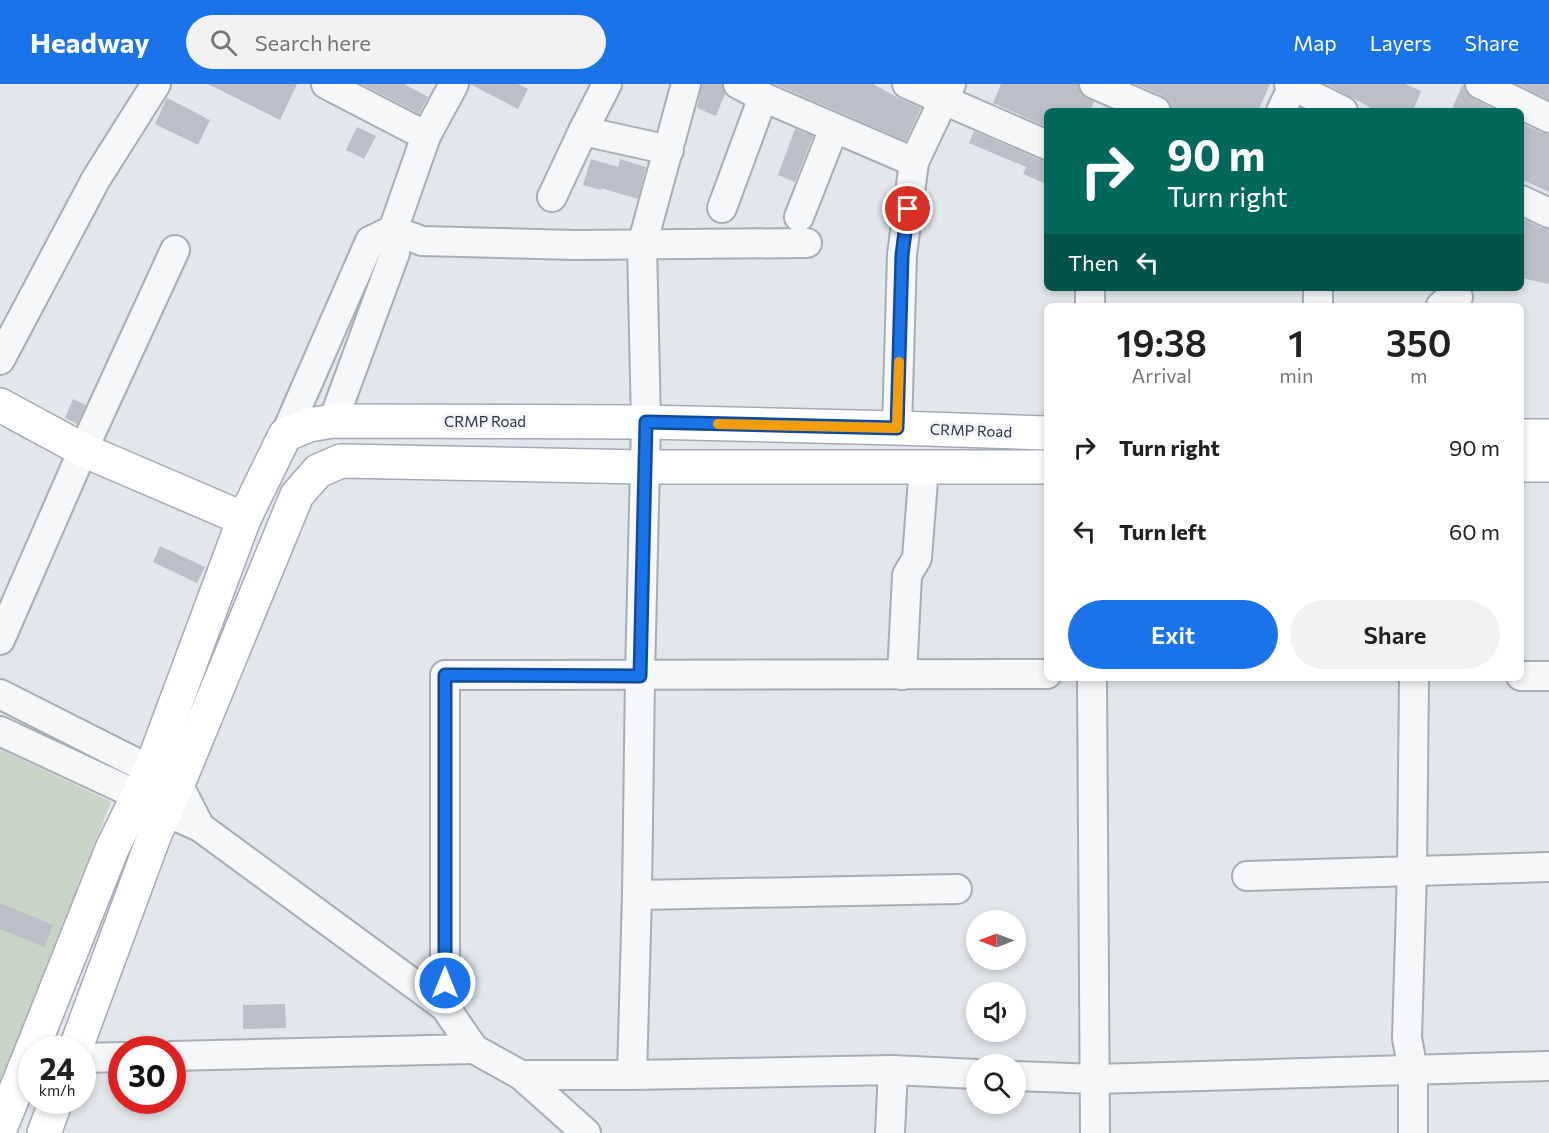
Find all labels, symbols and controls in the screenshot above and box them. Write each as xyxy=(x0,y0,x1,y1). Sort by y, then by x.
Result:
search box xyxy=(186,15,606,69)
text: Headway xyxy=(30,25,150,59)
icon: search xyxy=(207,26,240,59)
text: Search here xyxy=(255,29,371,56)
text: Map xyxy=(1293,30,1337,55)
text: Layers xyxy=(1370,30,1432,55)
text: Share xyxy=(1465,30,1519,55)
text: 90 m xyxy=(1167,128,1266,180)
icon: right xyxy=(1068,132,1146,210)
text: Turn right xyxy=(1167,180,1287,213)
pin xyxy=(882,183,933,234)
icon: arrive xyxy=(891,192,924,225)
icon: left xyxy=(1131,246,1164,279)
text: Then xyxy=(1068,249,1119,276)
text: 19:38 xyxy=(1117,320,1207,364)
text: 1 xyxy=(1288,320,1304,364)
text: 350 xyxy=(1386,320,1451,364)
text: Arrival xyxy=(1131,363,1192,387)
text: min xyxy=(1279,363,1313,387)
text: m xyxy=(1410,363,1427,387)
street label: CRMP Road xyxy=(444,412,526,430)
street label: CRMP Road xyxy=(930,420,1012,440)
icon: right xyxy=(1068,431,1101,464)
text: Turn right xyxy=(1119,434,1220,461)
text: 90 m xyxy=(1449,434,1500,461)
icon: left xyxy=(1068,515,1101,548)
text: Turn left xyxy=(1119,518,1206,545)
text: 60 m xyxy=(1449,518,1500,545)
button: Exit xyxy=(1068,600,1278,669)
button: Share xyxy=(1290,600,1500,669)
north arrow xyxy=(966,910,1026,970)
map controls xyxy=(966,910,1026,1114)
position arrow xyxy=(413,951,477,1015)
button: sound xyxy=(966,982,1026,1042)
speed limit sign: 30 xyxy=(108,1036,186,1114)
text: 24 xyxy=(39,1049,75,1086)
button: search xyxy=(966,1054,1026,1114)
text: km/h xyxy=(39,1081,75,1099)

